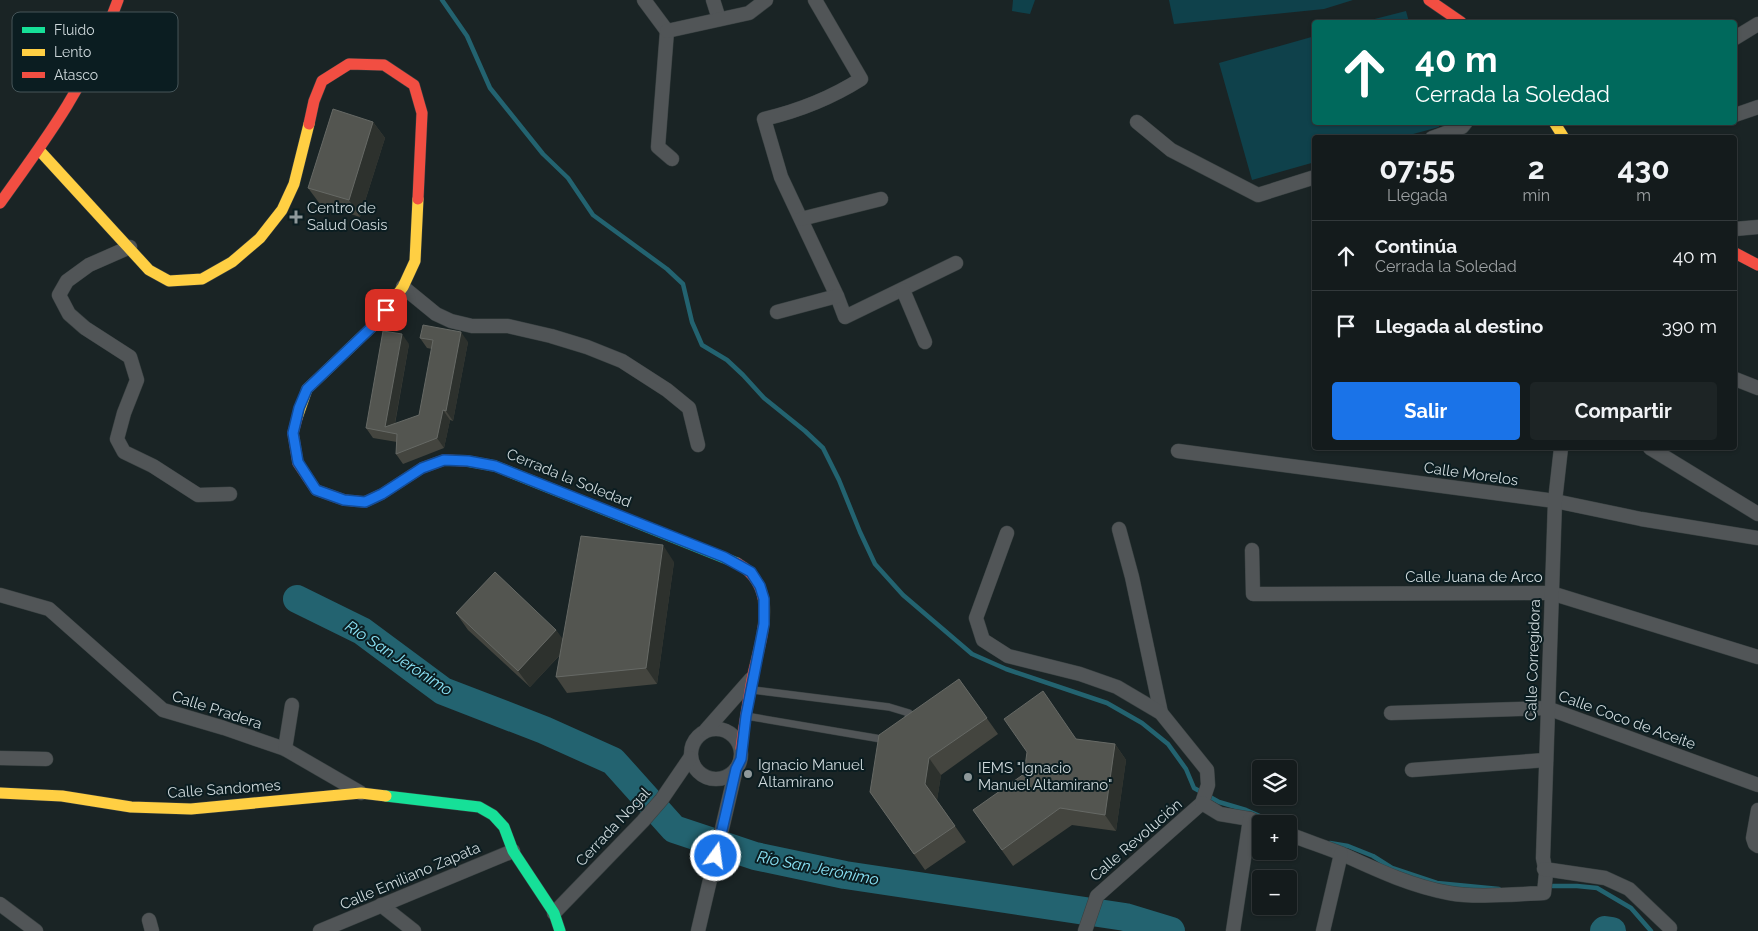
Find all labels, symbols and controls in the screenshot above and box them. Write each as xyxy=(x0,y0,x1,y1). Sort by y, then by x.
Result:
legend xyxy=(12,12,178,92)
text: Fluido xyxy=(54,22,94,38)
text: 40 m xyxy=(1415,39,1497,80)
icon: ahead xyxy=(1332,40,1397,105)
text: Lento xyxy=(54,44,91,60)
text: Atasco xyxy=(54,67,98,83)
text: Cerrada la Soledad xyxy=(1415,81,1610,107)
text: 07:55 xyxy=(1379,151,1455,186)
text: 2 xyxy=(1528,151,1545,186)
text: 430 xyxy=(1617,151,1670,186)
text: Llegada xyxy=(1387,186,1447,205)
text: min xyxy=(1523,186,1550,205)
text: m xyxy=(1636,186,1651,205)
place label: Centro de Salud Oasis xyxy=(307,199,388,234)
marker: Centro de Salud Oasis xyxy=(289,210,303,224)
text: Continúa xyxy=(1375,235,1457,257)
icon: ahead xyxy=(1332,242,1360,270)
text: 40 m xyxy=(1673,245,1717,267)
text: Cerrada la Soledad xyxy=(1375,257,1517,276)
pin xyxy=(365,289,407,331)
icon: arrive xyxy=(372,296,400,324)
icon: arrive xyxy=(1332,312,1360,340)
text: Llegada al destino xyxy=(1375,315,1543,337)
text: 390 m xyxy=(1662,315,1717,337)
button: Salir xyxy=(1332,382,1520,440)
button: Compartir xyxy=(1530,382,1717,440)
street label: Cerrada la Soledad xyxy=(504,445,634,511)
street label: Calle Morelos xyxy=(1423,458,1519,490)
street label: Calle Juana de Arco xyxy=(1405,568,1543,586)
street label: Calle Corregidora xyxy=(1522,599,1544,721)
water label: Río San Jerónimo xyxy=(342,616,456,700)
street label: Calle Pradera xyxy=(170,687,264,733)
street label: Calle Coco de Aceite xyxy=(1556,687,1698,753)
place label: Ignacio Manuel Altamirano xyxy=(758,756,865,791)
place label: IEMS "Ignacio Manuel Altamirano" xyxy=(978,759,1112,794)
map controls xyxy=(1252,760,1297,915)
button: layers xyxy=(1252,760,1297,805)
marker: Ignacio Manuel Altamirano xyxy=(742,768,754,780)
marker: IEMS "Ignacio Manuel Altamirano" xyxy=(962,771,974,783)
street label: Calle Sandomes xyxy=(167,776,281,802)
street label: Cerrada Nogal xyxy=(572,783,655,870)
street label: Calle Revolución xyxy=(1086,795,1186,885)
button: + xyxy=(1252,815,1297,860)
position arrow xyxy=(689,829,741,881)
street label: Calle Emiliano Zapata xyxy=(337,838,483,914)
water label: Río San Jerónimo xyxy=(755,847,881,889)
button: − xyxy=(1252,870,1297,915)

